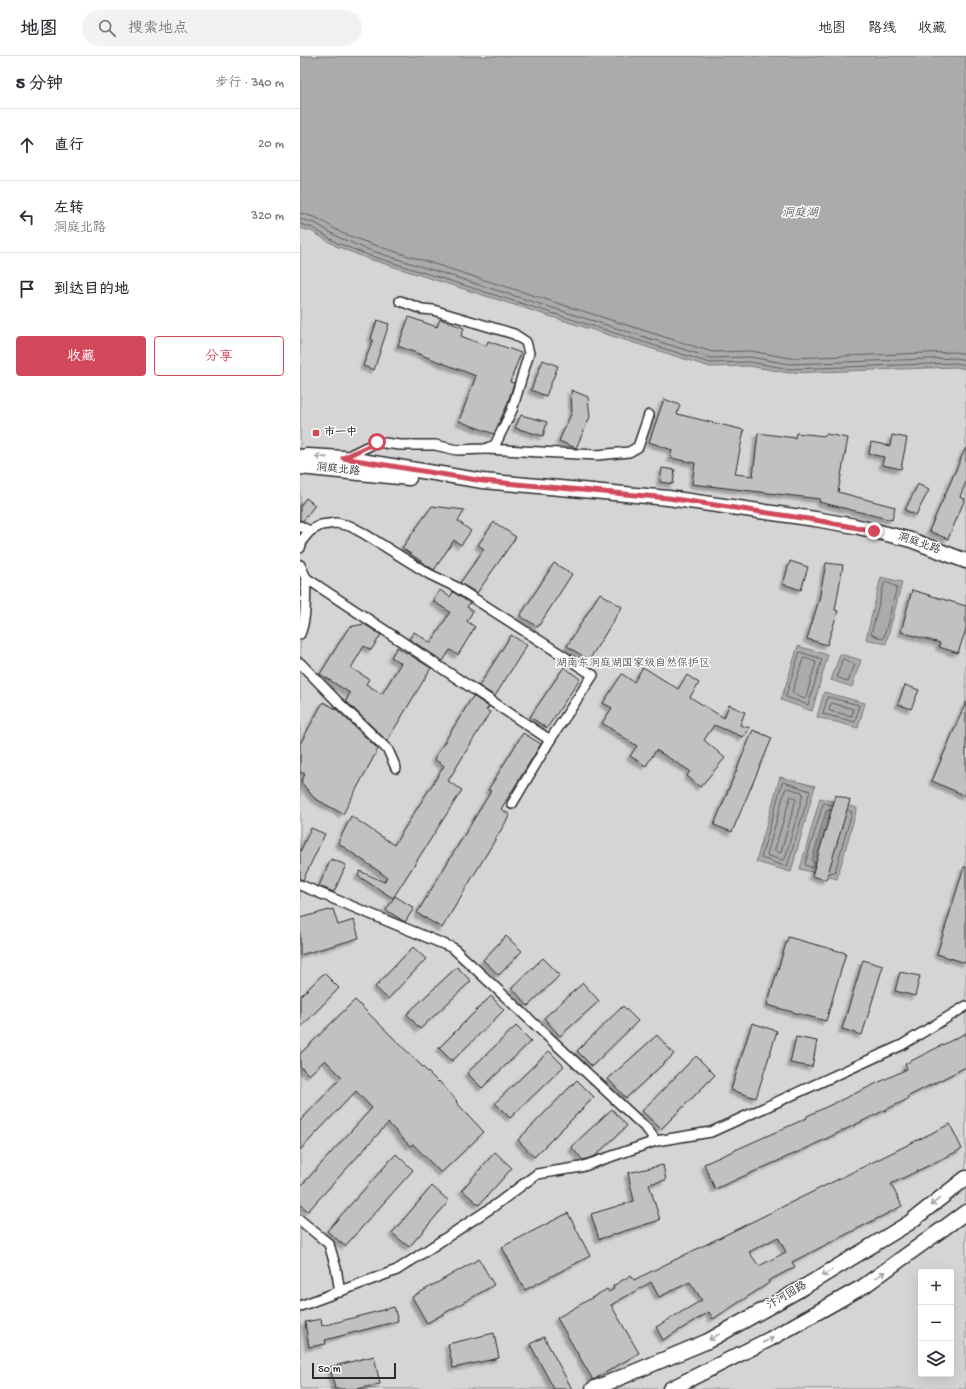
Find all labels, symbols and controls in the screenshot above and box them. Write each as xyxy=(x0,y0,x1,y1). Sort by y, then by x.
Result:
search box xyxy=(82,10,362,46)
icon: search xyxy=(96,17,118,39)
text: 地图 xyxy=(20,19,58,42)
text: 搜索地点 xyxy=(128,20,188,38)
text: 地图 xyxy=(818,21,846,38)
text: 路线 xyxy=(868,21,896,38)
text: 收藏 xyxy=(918,21,946,38)
text: 5 分钟 xyxy=(16,75,63,95)
text: 步行 · 340 m xyxy=(215,76,284,91)
icon: ahead xyxy=(16,134,38,156)
text: 直行 xyxy=(54,137,84,155)
text: 20 m xyxy=(258,137,284,152)
text: 左转 xyxy=(54,200,84,218)
icon: left xyxy=(16,206,38,228)
water label: 洞庭湖 xyxy=(782,206,819,221)
text: 320 m xyxy=(251,209,284,224)
text: 洞庭北路 xyxy=(54,221,106,236)
icon: arrive xyxy=(16,278,38,300)
text: 到达目的地 xyxy=(54,281,129,299)
button: 收藏 xyxy=(16,336,146,376)
button: 分享 xyxy=(154,336,284,376)
place label: 市一中 xyxy=(324,426,357,439)
marker: 市一中 xyxy=(311,428,321,438)
route start xyxy=(368,433,386,451)
one-way arrow xyxy=(315,453,328,460)
street label: 洞庭北路 xyxy=(315,461,361,478)
route end xyxy=(865,522,883,540)
street label: 洞庭北路 xyxy=(896,530,942,557)
park label: 湖南东洞庭湖国家级自然保护区 xyxy=(556,656,710,670)
one-way arrow xyxy=(930,1198,941,1207)
map controls xyxy=(918,1269,954,1377)
button: + xyxy=(918,1269,954,1305)
one-way arrow xyxy=(821,1270,833,1278)
one-way arrow xyxy=(874,1271,885,1279)
street label: 汴河园路 xyxy=(764,1279,809,1312)
button: − xyxy=(918,1305,954,1341)
one-way arrow xyxy=(708,1334,720,1342)
one-way arrow xyxy=(762,1336,774,1343)
button: layers xyxy=(918,1341,954,1377)
scale bar xyxy=(312,1361,396,1380)
text: 50 m xyxy=(318,1364,340,1376)

